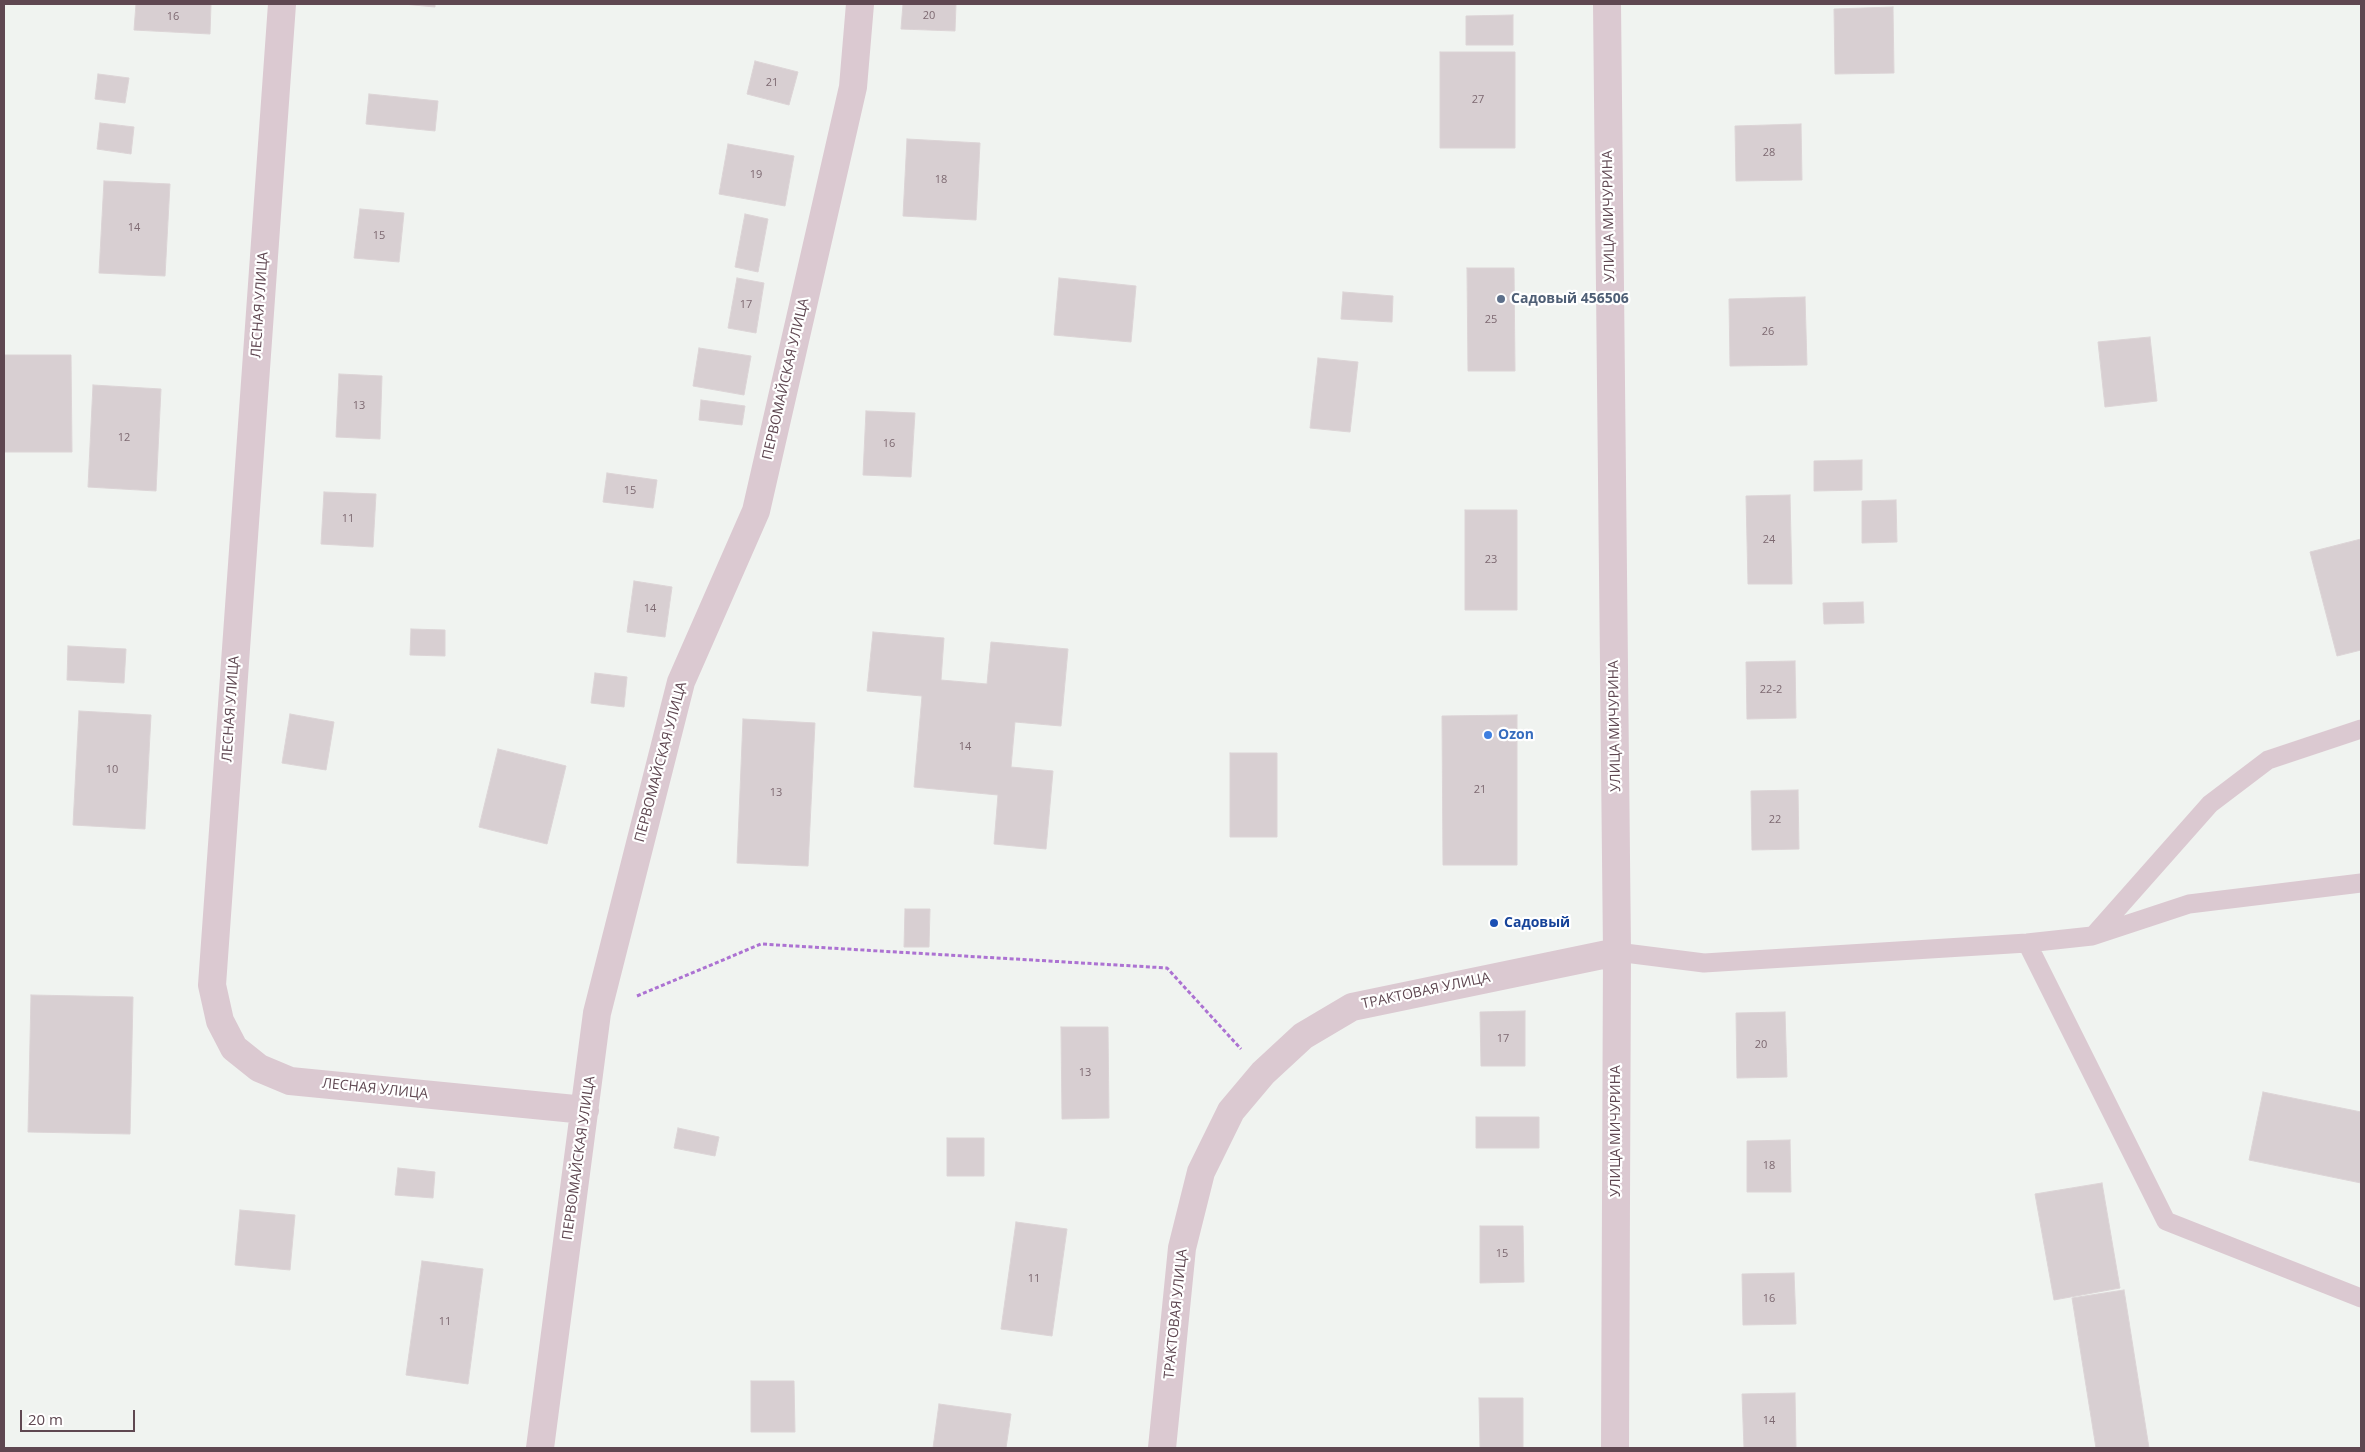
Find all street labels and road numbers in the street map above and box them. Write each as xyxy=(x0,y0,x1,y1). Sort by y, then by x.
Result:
street label: УЛИЦА МИЧУРИНА xyxy=(1599,150,1619,282)
street label: ЛЕСНАЯ УЛИЦА xyxy=(248,251,272,359)
street label: ПЕРВОМАЙСКАЯ УЛИЦА xyxy=(759,297,813,461)
street label: ЛЕСНАЯ УЛИЦА xyxy=(219,655,243,763)
street label: УЛИЦА МИЧУРИНА xyxy=(1605,660,1625,792)
street label: ПЕРВОМАЙСКАЯ УЛИЦА xyxy=(631,680,691,844)
street label: ТРАКТОВАЯ УЛИЦА xyxy=(1360,969,1492,1013)
street label: УЛИЦА МИЧУРИНА xyxy=(1608,1065,1624,1197)
street label: ЛЕСНАЯ УЛИЦА xyxy=(321,1075,429,1103)
street label: ПЕРВОМАЙСКАЯ УЛИЦА xyxy=(559,1075,599,1241)
street label: ТРАКТОВАЯ УЛИЦА xyxy=(1161,1248,1191,1380)

